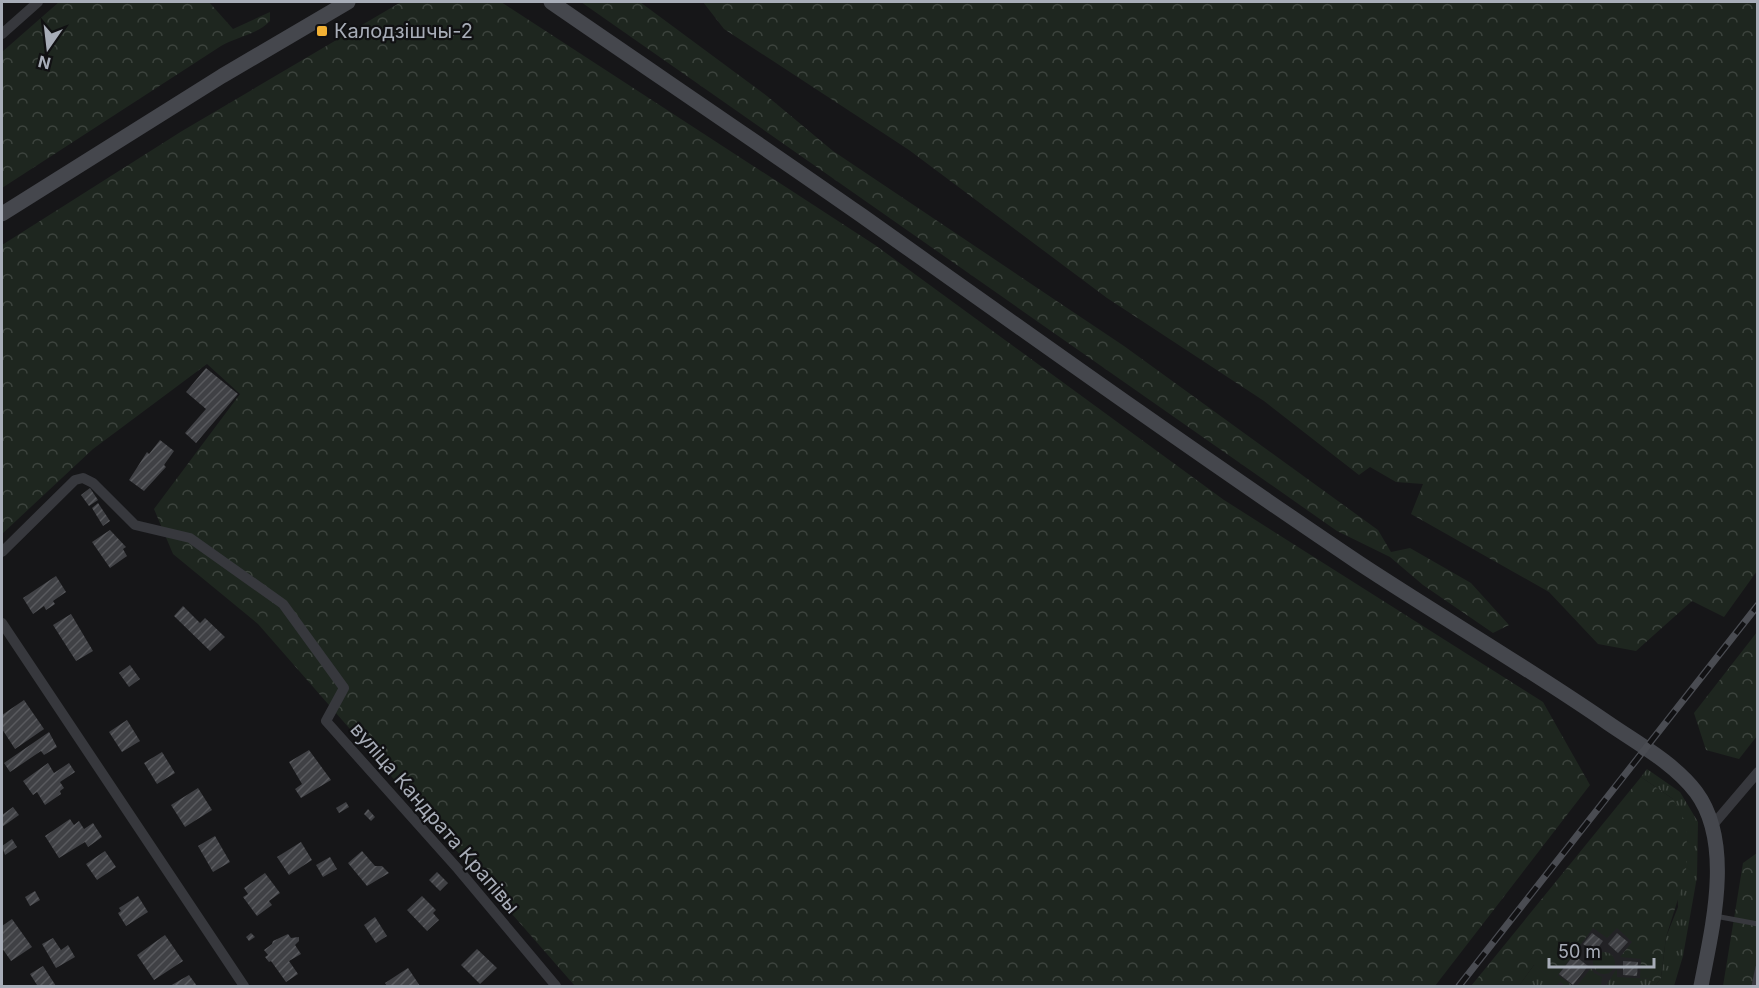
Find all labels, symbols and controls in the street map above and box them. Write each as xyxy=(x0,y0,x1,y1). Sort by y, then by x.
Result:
north arrow xyxy=(18,18,78,78)
place label: Калодзішчы-2 xyxy=(334,19,473,43)
marker: Калодзішчы-2 xyxy=(315,24,329,38)
text: N xyxy=(36,51,53,74)
street label: вуліца Кандрата Крапівы xyxy=(345,718,525,918)
scale bar xyxy=(1549,931,1654,969)
text: 50 m xyxy=(1558,941,1601,962)

